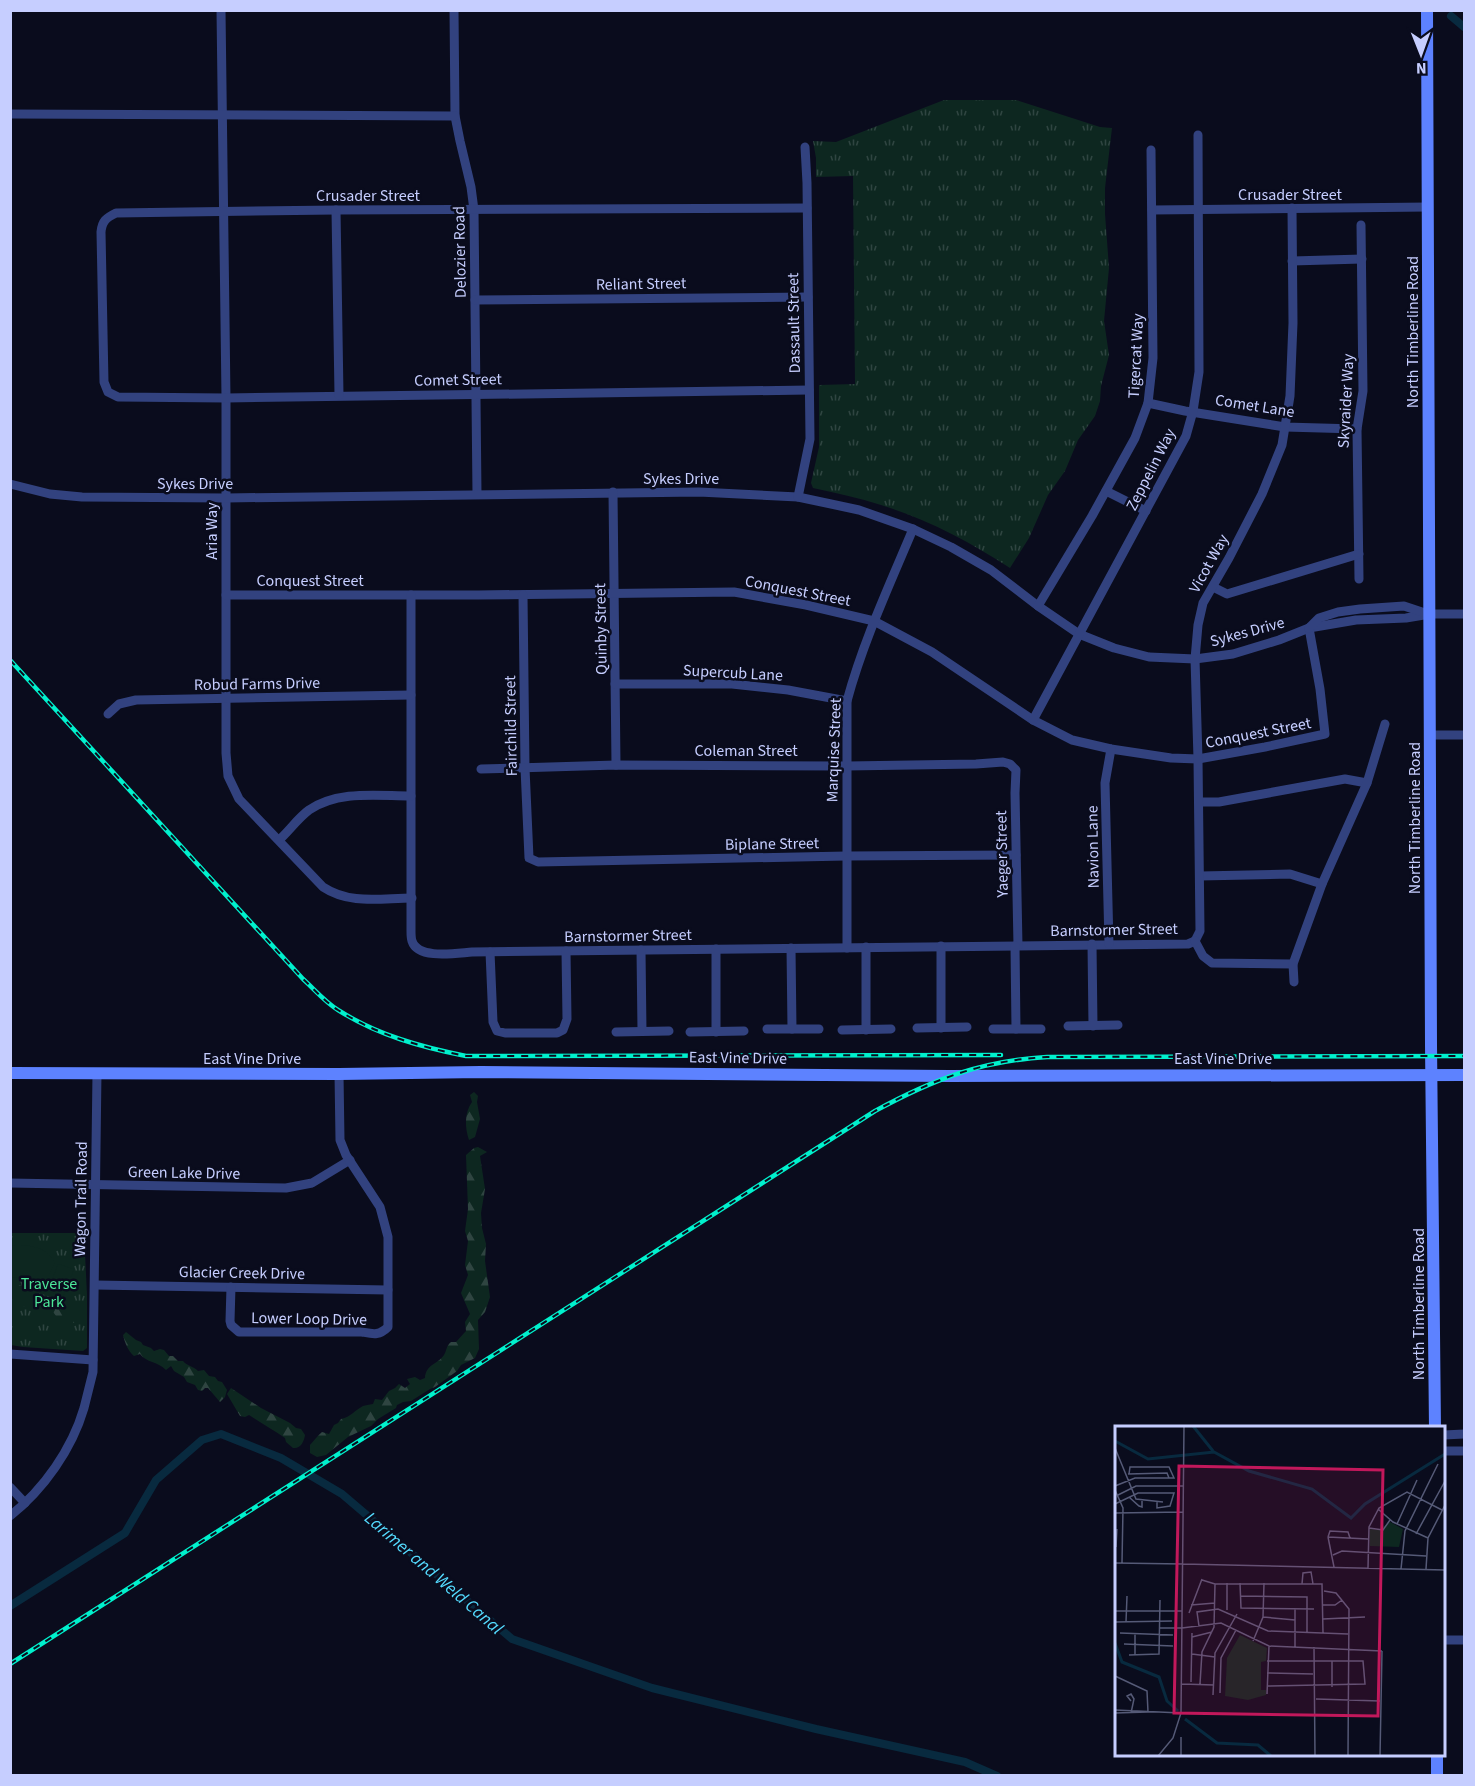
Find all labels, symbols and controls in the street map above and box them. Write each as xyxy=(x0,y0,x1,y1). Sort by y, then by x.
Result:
north arrow xyxy=(1391,24,1451,84)
text: N xyxy=(1416,57,1427,79)
street label: Crusader Street xyxy=(1238,184,1342,206)
street label: Crusader Street xyxy=(316,185,420,207)
street label: Delozier Road xyxy=(448,206,472,298)
street label: North Timberline Road xyxy=(1402,256,1424,408)
street label: Reliant Street xyxy=(596,272,687,296)
street label: Dassault Street xyxy=(782,272,806,374)
street label: Tigercat Way xyxy=(1123,312,1149,399)
street label: Skyraider Way xyxy=(1333,353,1359,449)
street label: Comet Street xyxy=(414,368,503,392)
street label: Comet Lane xyxy=(1214,389,1296,423)
street label: Zeppelin Way xyxy=(1121,424,1181,514)
street label: Sykes Drive xyxy=(643,468,719,490)
street label: Sykes Drive xyxy=(157,473,233,495)
street label: Aria Way xyxy=(201,502,223,560)
street label: Vicot Way xyxy=(1184,530,1234,597)
street label: Conquest Street xyxy=(256,570,364,592)
street label: Conquest Street xyxy=(743,570,853,612)
street label: Quinby Street xyxy=(589,582,613,675)
street label: Sykes Drive xyxy=(1208,611,1287,652)
street label: Supercub Lane xyxy=(682,659,784,687)
street label: Robud Farms Drive xyxy=(194,672,320,696)
street label: Fairchild Street xyxy=(499,675,523,777)
street label: Marquise Street xyxy=(821,697,847,803)
street label: Conquest Street xyxy=(1203,712,1313,754)
street label: Coleman Street xyxy=(694,740,798,762)
street label: North Timberline Road xyxy=(1404,742,1426,894)
street label: Navion Lane xyxy=(1081,805,1105,889)
street label: Yaeger Street xyxy=(990,810,1014,899)
street label: Biplane Street xyxy=(725,832,820,856)
street label: Barnstormer Street xyxy=(1050,918,1179,942)
street label: Barnstormer Street xyxy=(564,924,693,948)
street label: East Vine Drive xyxy=(689,1046,787,1070)
street label: East Vine Drive xyxy=(203,1048,301,1070)
street label: East Vine Drive xyxy=(1174,1048,1272,1070)
street label: Wagon Trail Road xyxy=(69,1141,93,1257)
street label: Green Lake Drive xyxy=(128,1161,240,1185)
street label: North Timberline Road xyxy=(1408,1228,1430,1380)
street label: Glacier Creek Drive xyxy=(179,1261,305,1285)
park label: Traverse Park xyxy=(21,1273,77,1313)
street label: Lower Loop Drive xyxy=(251,1307,367,1331)
inset map xyxy=(1115,1426,1445,1756)
water label: Larimer and Weld Canal xyxy=(359,1506,509,1641)

